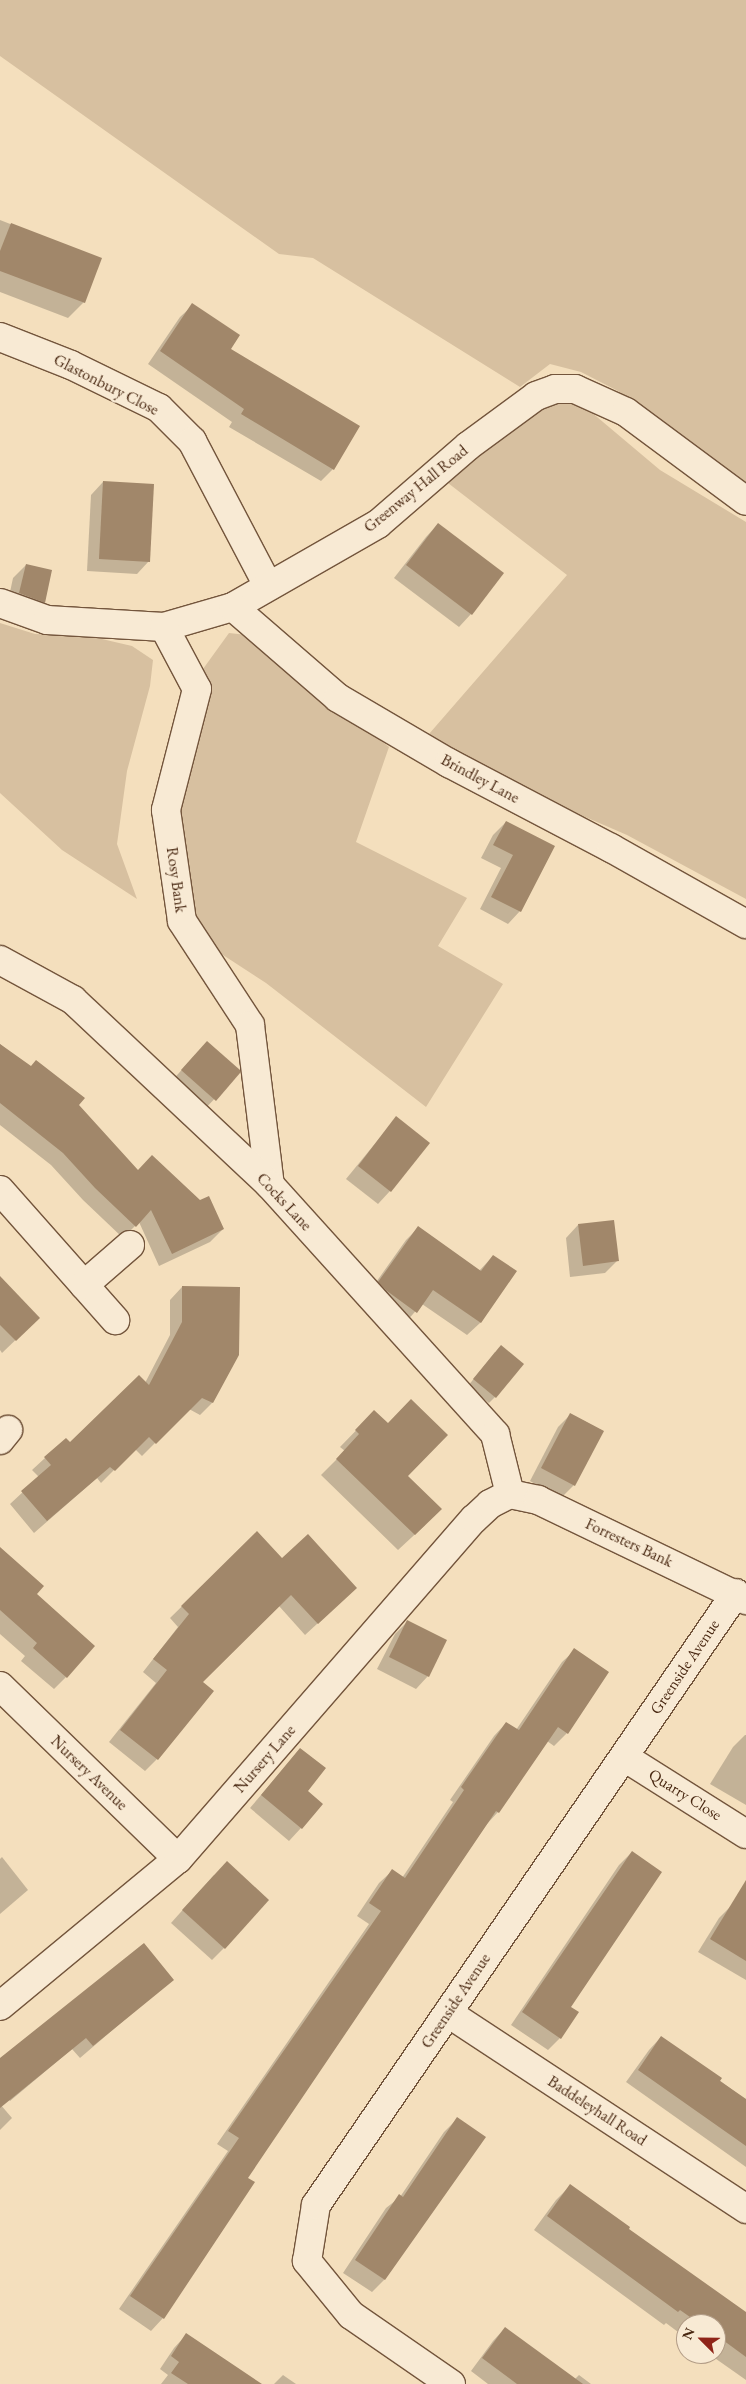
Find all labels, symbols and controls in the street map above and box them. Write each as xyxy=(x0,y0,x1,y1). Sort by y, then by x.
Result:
street label: Glastonbury Close xyxy=(50,350,162,420)
street label: Greenway Hall Road xyxy=(360,441,472,537)
street label: Brindley Lane xyxy=(438,750,522,808)
street label: Rosy Bank xyxy=(162,846,190,914)
street label: Cocks Lane xyxy=(252,1169,316,1235)
street label: Forresters Bank xyxy=(582,1514,676,1572)
street label: Greenside Avenue xyxy=(646,1616,724,1718)
street label: Nursery Lane xyxy=(230,1721,300,1797)
street label: Nursery Avenue xyxy=(47,1732,131,1814)
street label: Quarry Close xyxy=(645,1765,725,1825)
street label: Greenside Avenue xyxy=(417,1950,495,2052)
street label: Baddeleyhall Road xyxy=(544,2072,650,2150)
north arrow xyxy=(676,2314,726,2364)
text: N xyxy=(678,2325,699,2342)

